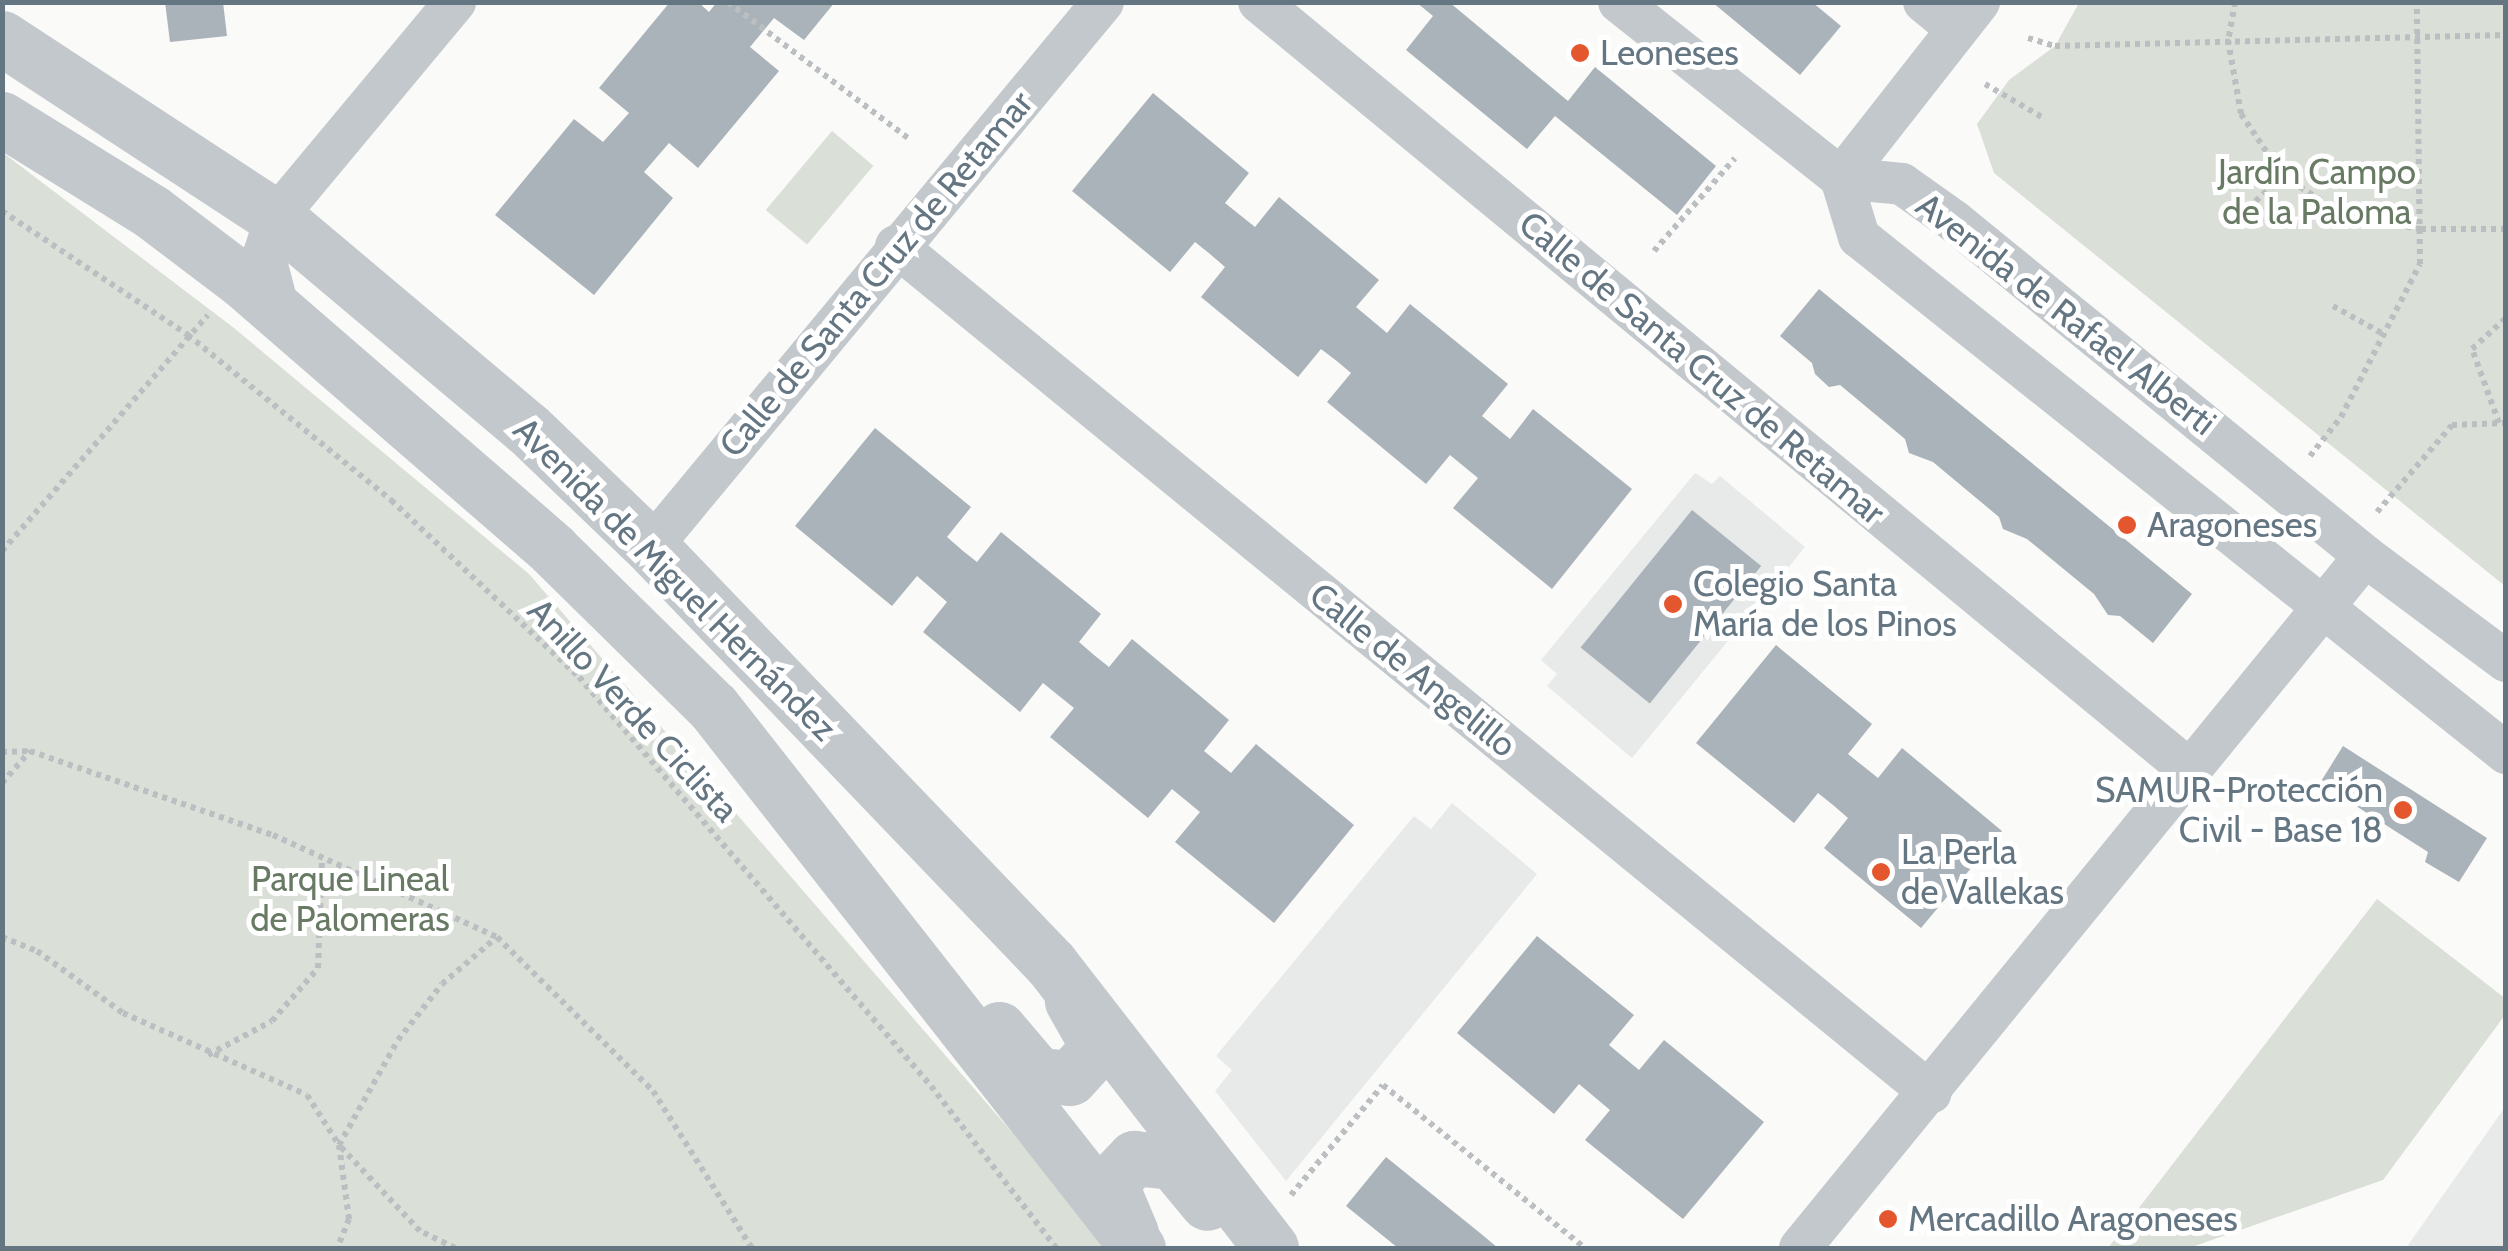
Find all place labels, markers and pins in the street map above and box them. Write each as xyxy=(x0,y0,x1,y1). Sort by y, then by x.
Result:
place label: Leoneses xyxy=(1600,32,1739,74)
marker: Leoneses xyxy=(1569,42,1591,64)
place label: Aragoneses xyxy=(2147,504,2317,546)
marker: Aragoneses xyxy=(2116,514,2138,536)
place label: Colegio Santa María de los Pinos xyxy=(1693,563,1957,645)
marker: Colegio Santa María de los Pinos xyxy=(1662,593,1684,615)
place label: SAMUR-Protección Civil - Base 18 xyxy=(2095,769,2383,851)
marker: SAMUR-Protección Civil - Base 18 xyxy=(2392,799,2414,821)
place label: La Perla de Vallekas xyxy=(1901,831,2064,913)
marker: La Perla de Vallekas xyxy=(1870,861,1892,883)
place label: Mercadillo Aragoneses xyxy=(1908,1198,2238,1240)
marker: Mercadillo Aragoneses xyxy=(1877,1208,1899,1230)

